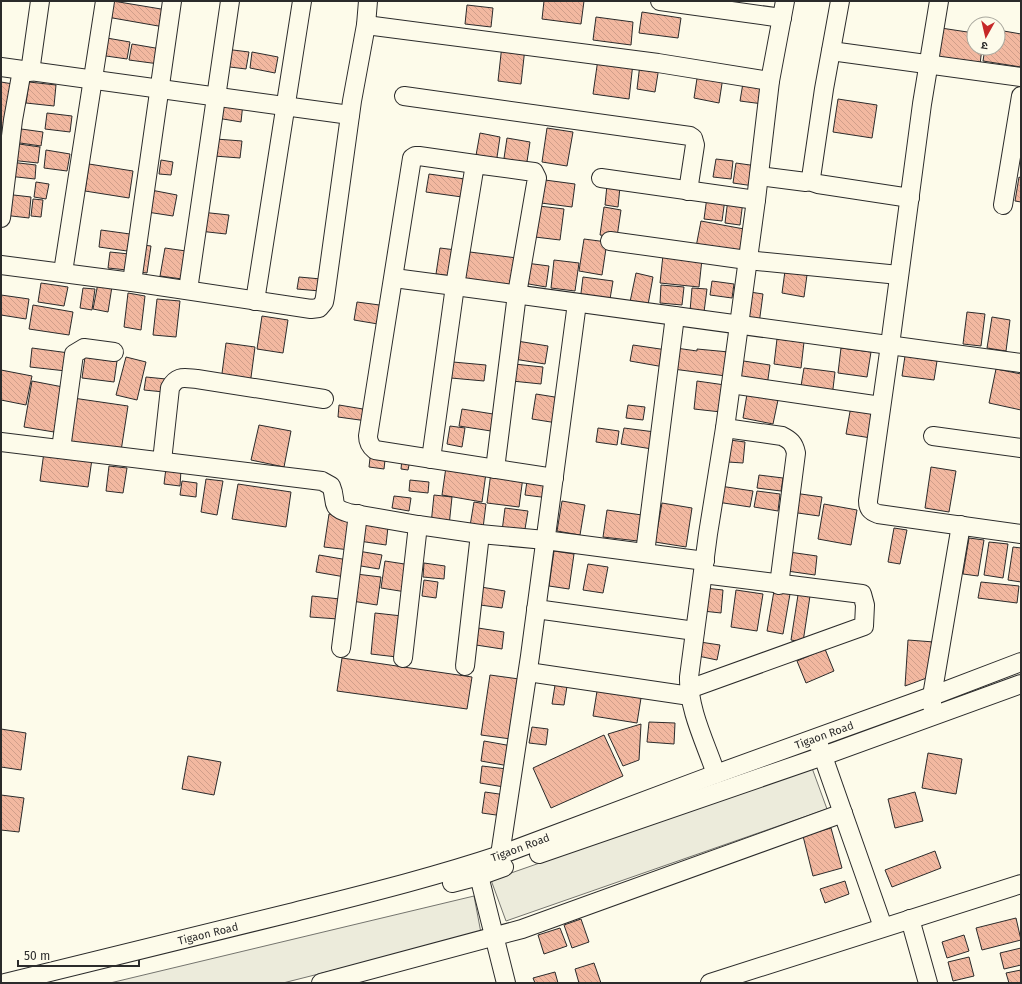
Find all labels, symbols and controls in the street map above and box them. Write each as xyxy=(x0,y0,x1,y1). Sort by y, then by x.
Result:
north arrow xyxy=(966,16,1006,56)
text: उ xyxy=(980,38,989,52)
street label: Tigaon Road xyxy=(793,718,855,752)
street label: Tigaon Road xyxy=(489,831,551,864)
street label: Tigaon Road xyxy=(177,920,239,947)
scale bar xyxy=(18,942,139,968)
text: 50 m xyxy=(24,949,50,963)

